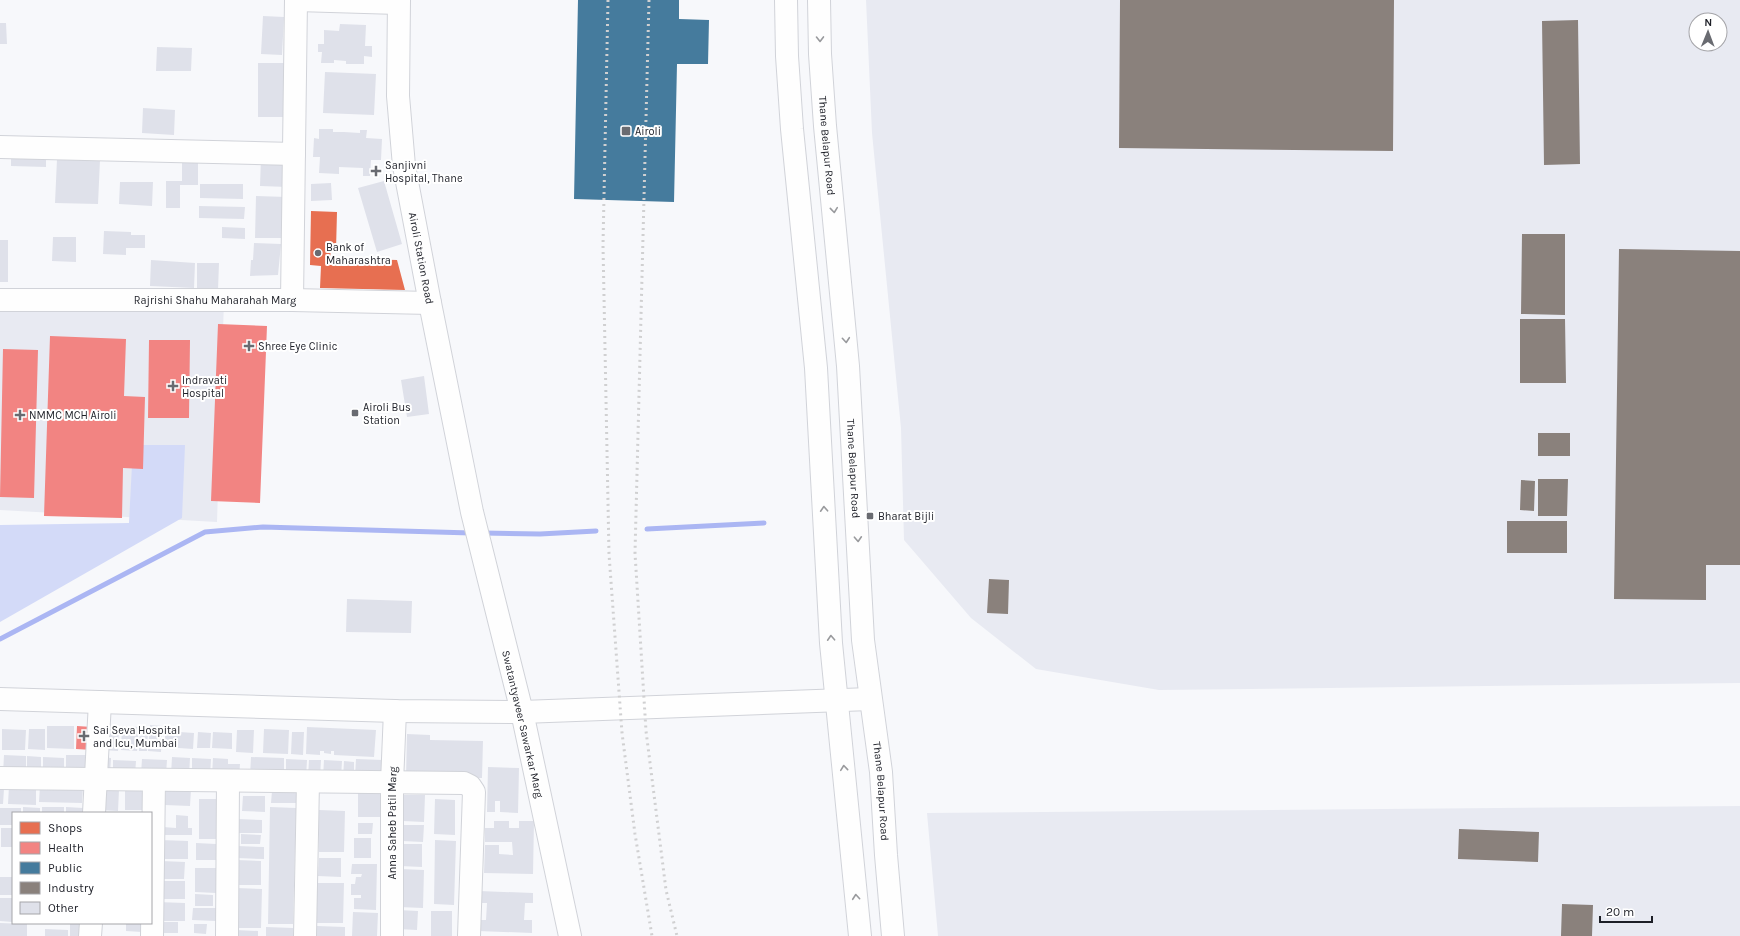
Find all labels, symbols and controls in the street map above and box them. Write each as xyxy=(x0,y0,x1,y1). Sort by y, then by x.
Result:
north arrow xyxy=(1688,12,1728,52)
text: N xyxy=(1704,16,1712,29)
one-way arrow xyxy=(815,36,824,42)
street label: Thane Belapur Road xyxy=(816,96,838,196)
marker: Airoli xyxy=(620,125,632,137)
place label: Airoli xyxy=(635,125,661,138)
place label: Sanjivni Hospital, Thane xyxy=(385,159,463,185)
marker: Sanjivni Hospital, Thane xyxy=(370,165,382,177)
one-way arrow xyxy=(829,207,838,213)
street label: Airoli Station Road xyxy=(406,211,436,305)
place label: Bank of Maharashtra xyxy=(326,241,391,267)
marker: Bank of Maharashtra xyxy=(313,248,323,258)
street label: Rajrishi Shahu Maharahah Marg xyxy=(134,294,297,307)
one-way arrow xyxy=(841,337,850,343)
marker: Shree Eye Clinic xyxy=(243,340,255,352)
place label: Shree Eye Clinic xyxy=(258,340,338,353)
place label: Indravati Hospital xyxy=(182,374,227,400)
marker: Indravati Hospital xyxy=(167,380,179,392)
place label: Airoli Bus Station xyxy=(363,401,411,427)
marker: Airoli Bus Station xyxy=(350,408,360,418)
marker: NMMC MCH Airoli xyxy=(14,409,26,421)
place label: NMMC MCH Airoli xyxy=(29,409,116,422)
street label: Thane Belapur Road xyxy=(844,418,862,519)
one-way arrow xyxy=(820,506,828,512)
place label: Bharat Bijli xyxy=(878,510,934,523)
marker: Bharat Bijli xyxy=(865,511,875,521)
one-way arrow xyxy=(854,536,863,542)
one-way arrow xyxy=(826,635,835,641)
street label: Swatantyaveer Sawarkar Marg xyxy=(499,649,546,800)
place label: Sai Seva Hospital and Icu, Mumbai xyxy=(93,724,180,750)
marker: Sai Seva Hospital and Icu, Mumbai xyxy=(78,730,90,742)
street label: Thane Belapur Road xyxy=(870,741,891,841)
street label: Anna Saheb Patil Marg xyxy=(386,765,400,880)
one-way arrow xyxy=(839,765,848,771)
legend xyxy=(12,812,152,924)
text: Shops xyxy=(48,821,82,835)
text: Health xyxy=(48,841,84,855)
text: Public xyxy=(48,861,82,875)
text: Industry xyxy=(48,881,94,895)
one-way arrow xyxy=(852,894,861,900)
scale bar xyxy=(1600,898,1652,924)
text: Other xyxy=(48,901,79,915)
text: 20 m xyxy=(1606,905,1634,919)

